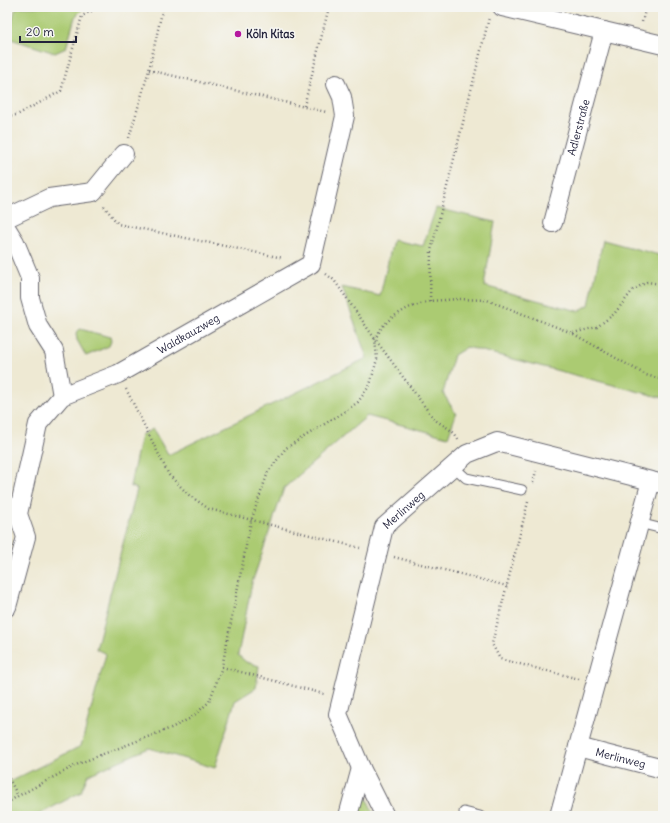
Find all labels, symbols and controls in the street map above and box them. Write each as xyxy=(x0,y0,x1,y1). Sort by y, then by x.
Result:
scale bar xyxy=(20,18,76,44)
text: 20 m xyxy=(26,24,54,39)
place label: Köln Kitas xyxy=(246,27,295,41)
marker: Köln Kitas xyxy=(233,29,243,39)
street label: Adlerstraße xyxy=(564,98,593,157)
street label: Waldkauzweg xyxy=(155,311,222,357)
street label: Merlinweg xyxy=(380,488,427,532)
street label: Merlinweg xyxy=(594,745,647,771)

